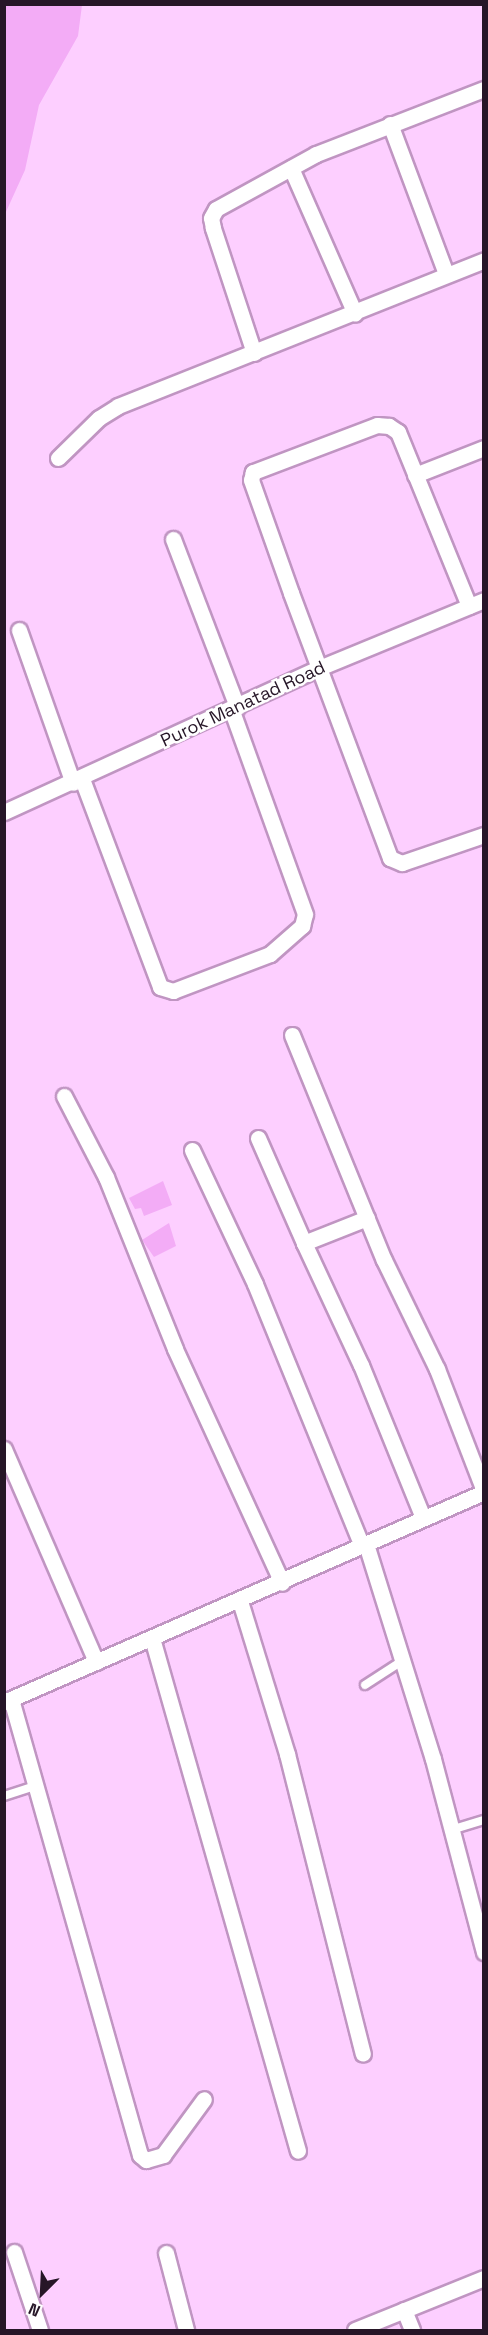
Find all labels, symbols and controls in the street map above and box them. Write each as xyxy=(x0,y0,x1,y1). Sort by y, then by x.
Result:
street label: Purok Manatad Road xyxy=(157,656,329,752)
north arrow xyxy=(12,2263,72,2323)
text: N xyxy=(25,2298,44,2322)

